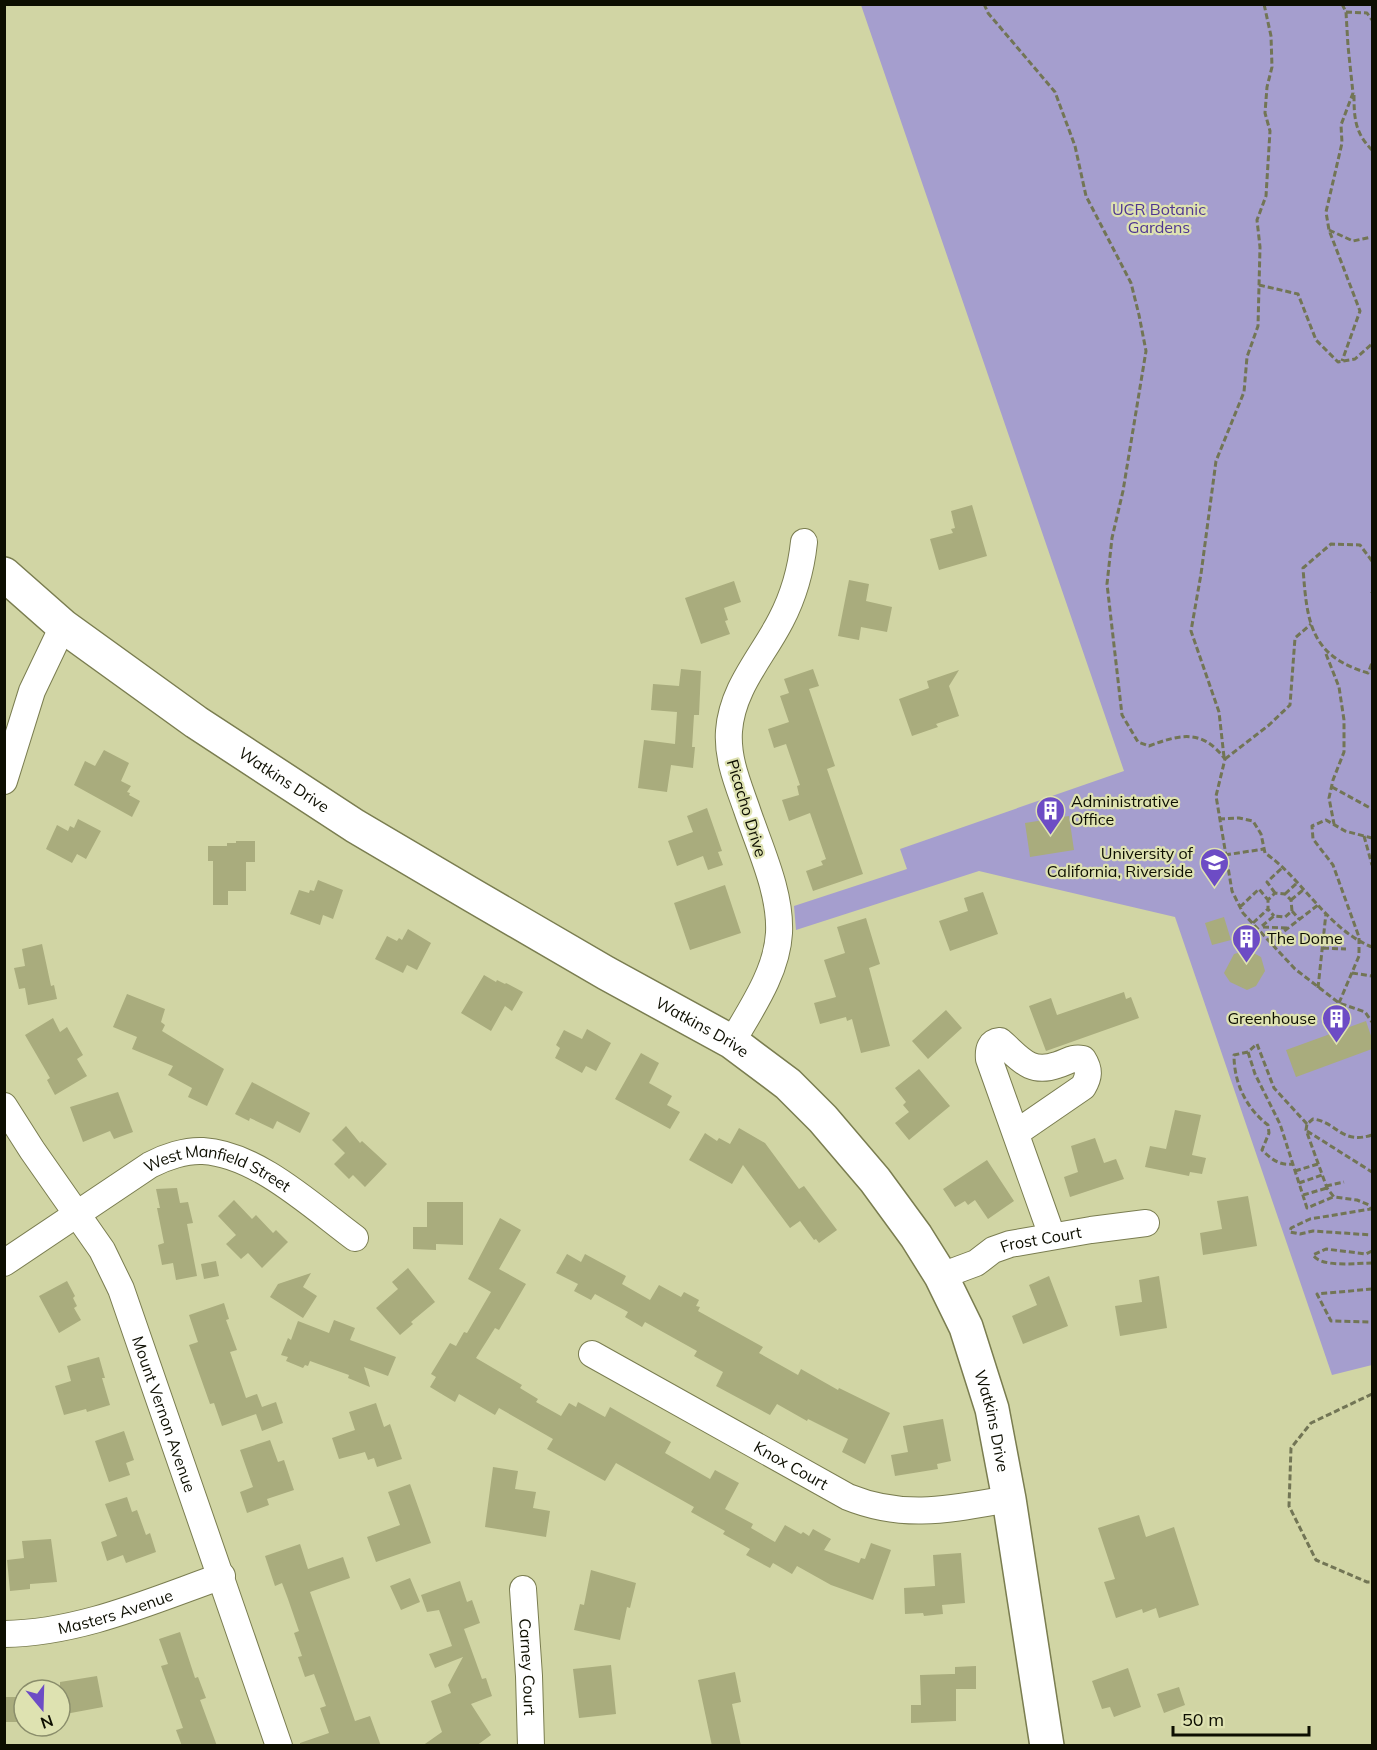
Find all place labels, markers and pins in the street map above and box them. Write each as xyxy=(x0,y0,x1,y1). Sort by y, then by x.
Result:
place label: Administrative Office xyxy=(1071,791,1179,829)
building icon: Administrative Office xyxy=(1034,794,1066,836)
place label: University of California, Riverside xyxy=(1047,843,1194,881)
school or university icon: University of California, Riverside xyxy=(1198,846,1230,888)
building icon: The Dome xyxy=(1230,922,1262,964)
place label: The Dome xyxy=(1267,928,1343,948)
building icon: Greenhouse xyxy=(1321,1002,1353,1044)
place label: Greenhouse xyxy=(1227,1008,1316,1028)

